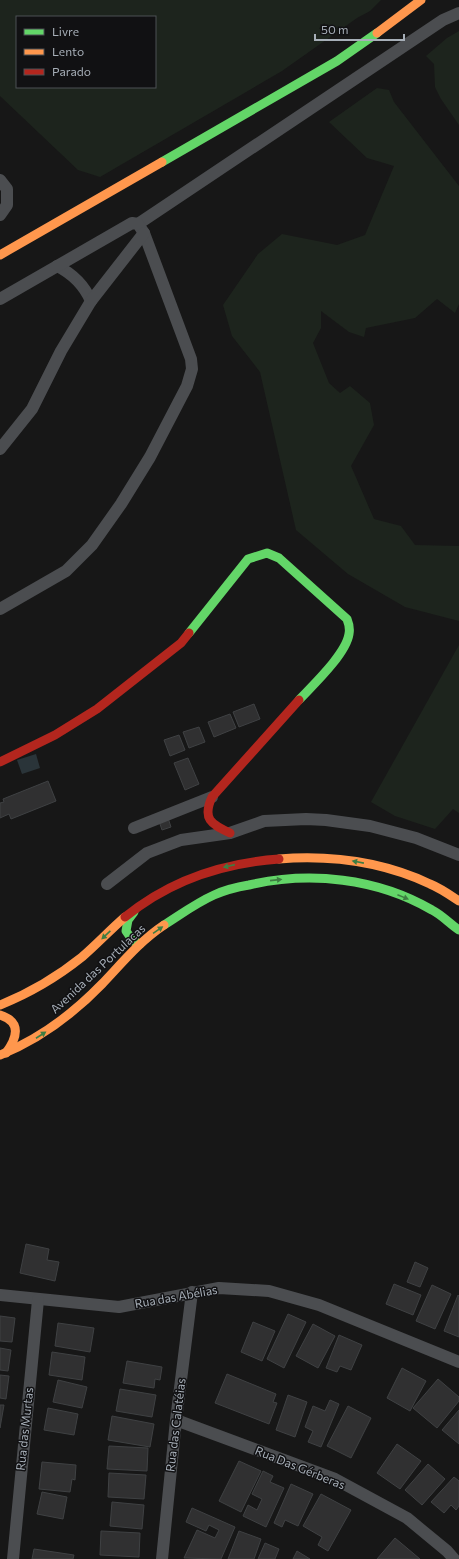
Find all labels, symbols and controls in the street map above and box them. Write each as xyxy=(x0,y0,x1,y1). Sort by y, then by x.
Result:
legend xyxy=(16,16,156,88)
scale bar xyxy=(315,16,404,42)
text: 50 m xyxy=(321,22,349,36)
text: Livre xyxy=(52,24,79,38)
text: Lento xyxy=(52,44,84,58)
text: Parado xyxy=(52,64,91,78)
one-way arrow xyxy=(352,859,365,865)
one-way arrow xyxy=(223,863,236,869)
one-way arrow xyxy=(270,877,282,883)
one-way arrow xyxy=(398,894,410,900)
street label: Avenida das Portulacas xyxy=(47,921,148,1016)
one-way arrow xyxy=(153,926,163,934)
one-way arrow xyxy=(101,931,111,940)
one-way arrow xyxy=(36,1031,46,1039)
street label: Rua das Abélias xyxy=(133,1282,218,1310)
street label: Rua das Calatéias xyxy=(162,1377,188,1472)
street label: Rua das Murtas xyxy=(13,1386,35,1471)
street label: Rua Das Gérberas xyxy=(253,1443,347,1492)

